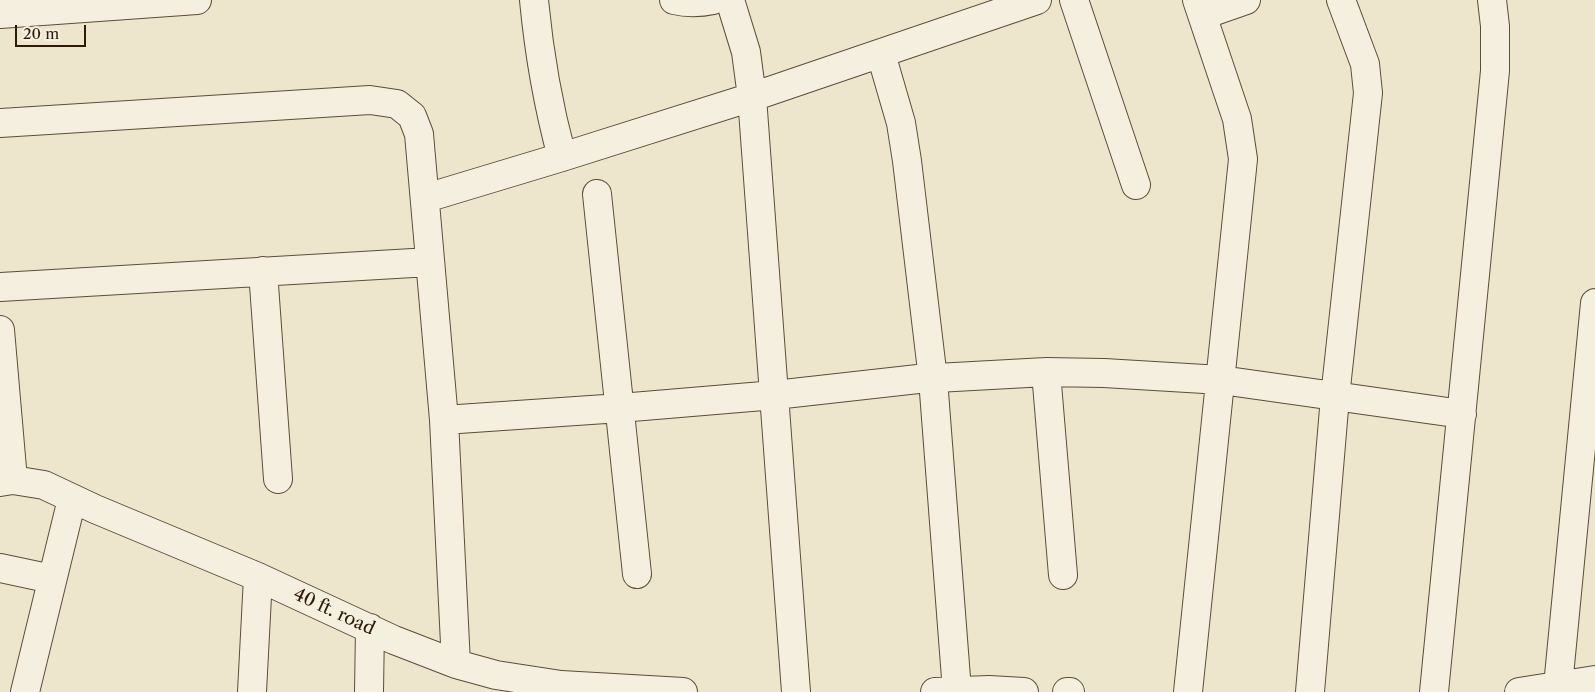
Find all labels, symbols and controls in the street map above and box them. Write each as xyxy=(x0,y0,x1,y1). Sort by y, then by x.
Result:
scale bar xyxy=(18,15,89,47)
text: 20 m xyxy=(23,24,59,43)
street label: 40 ft. road xyxy=(290,584,378,640)

